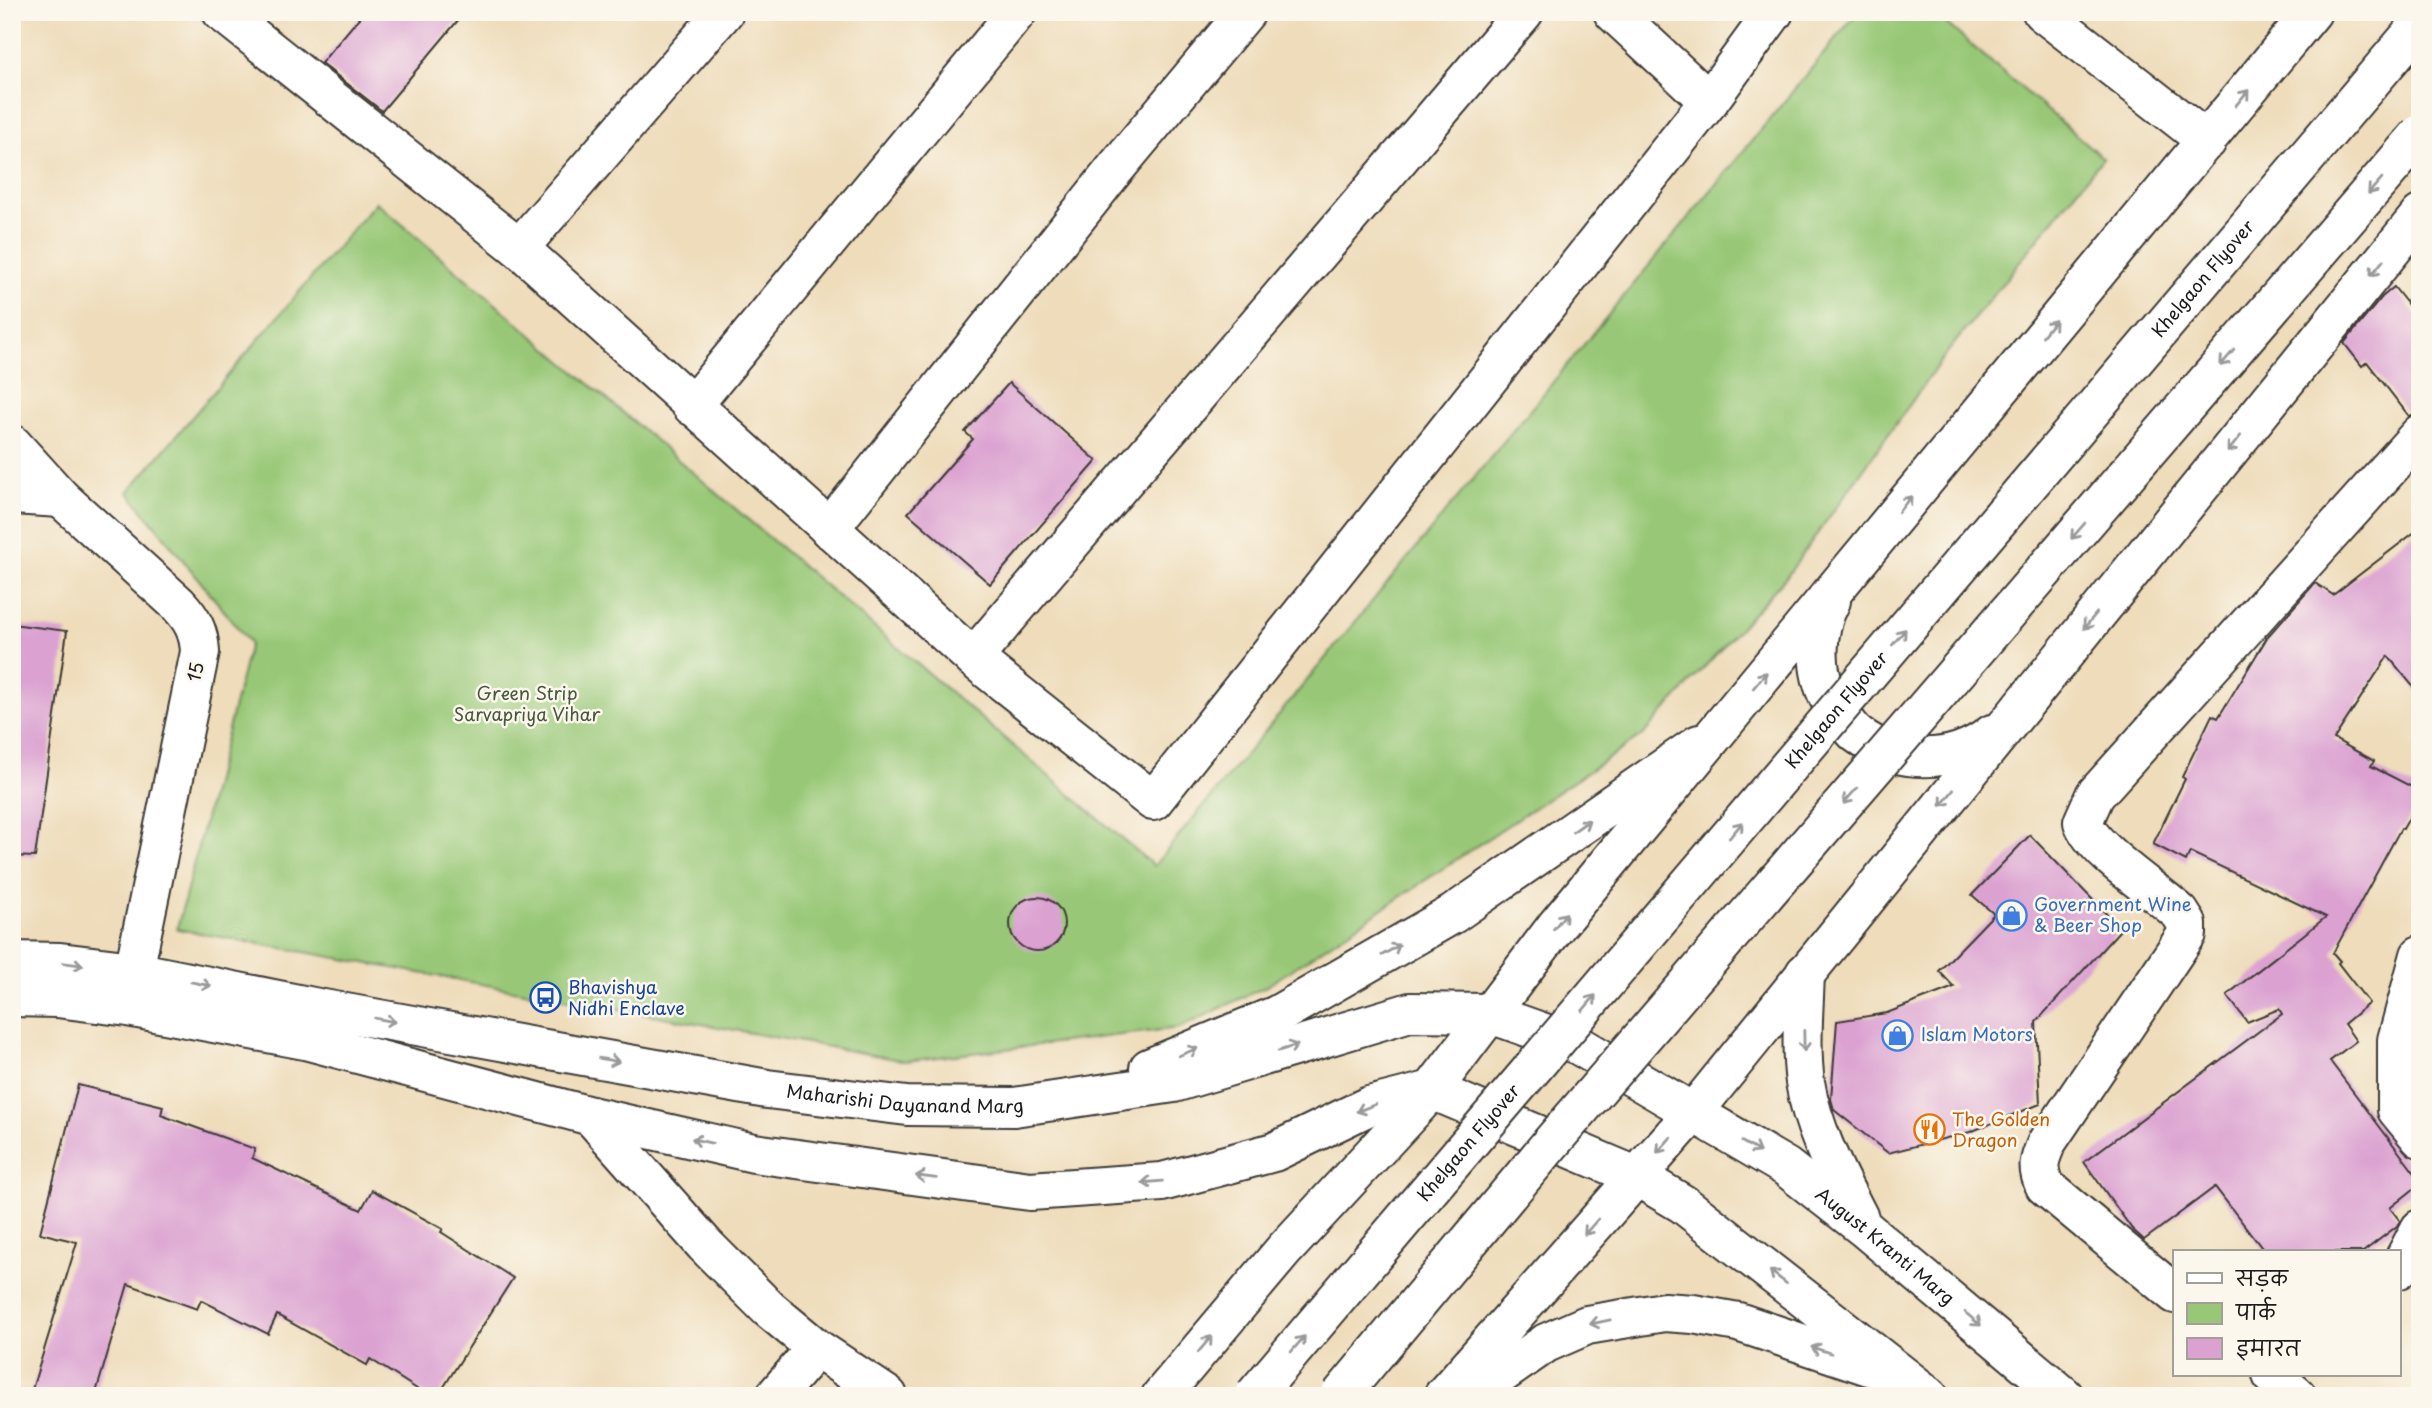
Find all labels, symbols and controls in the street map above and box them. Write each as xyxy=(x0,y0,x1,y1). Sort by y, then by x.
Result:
one-way arrow xyxy=(2235,89,2250,107)
one-way arrow xyxy=(2367,177,2383,195)
street label: Khelgaon Flyover xyxy=(2144,213,2260,343)
one-way arrow xyxy=(2369,258,2385,276)
one-way arrow xyxy=(2041,320,2057,338)
one-way arrow xyxy=(2219,349,2235,367)
one-way arrow xyxy=(2226,435,2241,453)
one-way arrow xyxy=(1897,496,1912,514)
one-way arrow xyxy=(2070,522,2086,540)
one-way arrow xyxy=(2083,612,2098,630)
one-way arrow xyxy=(1891,629,1907,647)
street label: Khelgaon Flyover xyxy=(1778,644,1894,774)
street label: 15 xyxy=(179,659,210,684)
one-way arrow xyxy=(1752,671,1768,689)
park label: Green Strip Sarvapriya Vihar xyxy=(454,679,600,727)
one-way arrow xyxy=(1842,787,1858,805)
one-way arrow xyxy=(1939,788,1955,806)
one-way arrow xyxy=(1571,819,1590,833)
one-way arrow xyxy=(1728,821,1744,839)
place label: Government Wine & Beer Shop xyxy=(2034,890,2192,938)
shop icon: Government Wine & Beer Shop xyxy=(1994,898,2028,932)
one-way arrow xyxy=(1553,912,1568,930)
one-way arrow xyxy=(1380,943,1400,957)
one-way arrow xyxy=(61,957,84,970)
place label: Bhavishya Nidhi Enclave xyxy=(568,973,685,1021)
one-way arrow xyxy=(189,978,212,992)
bus stop icon: Bhavishya Nidhi Enclave xyxy=(528,981,562,1015)
one-way arrow xyxy=(1581,994,1597,1012)
one-way arrow xyxy=(373,1014,396,1027)
shop icon: Islam Motors xyxy=(1881,1018,1915,1052)
place label: Islam Motors xyxy=(1921,1020,2033,1047)
one-way arrow xyxy=(1797,1029,1811,1052)
one-way arrow xyxy=(1277,1041,1299,1054)
one-way arrow xyxy=(1176,1044,1198,1057)
one-way arrow xyxy=(597,1054,620,1067)
street label: Maharishi Dayanand Marg xyxy=(785,1076,1025,1119)
street label: Khelgaon Flyover xyxy=(1410,1077,1526,1207)
one-way arrow xyxy=(1356,1103,1377,1115)
place label: The Golden Dragon xyxy=(1952,1105,2050,1153)
restaurant icon: The Golden Dragon xyxy=(1912,1113,1946,1147)
one-way arrow xyxy=(691,1134,714,1148)
one-way arrow xyxy=(1656,1135,1672,1153)
one-way arrow xyxy=(1740,1141,1761,1154)
one-way arrow xyxy=(915,1170,938,1183)
one-way arrow xyxy=(1142,1176,1164,1189)
street label: August Kranti Marg xyxy=(1810,1180,1961,1311)
one-way arrow xyxy=(1583,1218,1599,1236)
legend xyxy=(2173,1250,2400,1376)
text: सड़क xyxy=(2235,1261,2289,1293)
one-way arrow xyxy=(1769,1270,1788,1285)
text: पार्क xyxy=(2235,1295,2277,1327)
one-way arrow xyxy=(1963,1312,1981,1327)
one-way arrow xyxy=(1589,1316,1612,1329)
text: इमारत xyxy=(2236,1331,2302,1363)
one-way arrow xyxy=(1197,1335,1213,1353)
one-way arrow xyxy=(1290,1335,1306,1353)
one-way arrow xyxy=(1811,1343,1833,1355)

